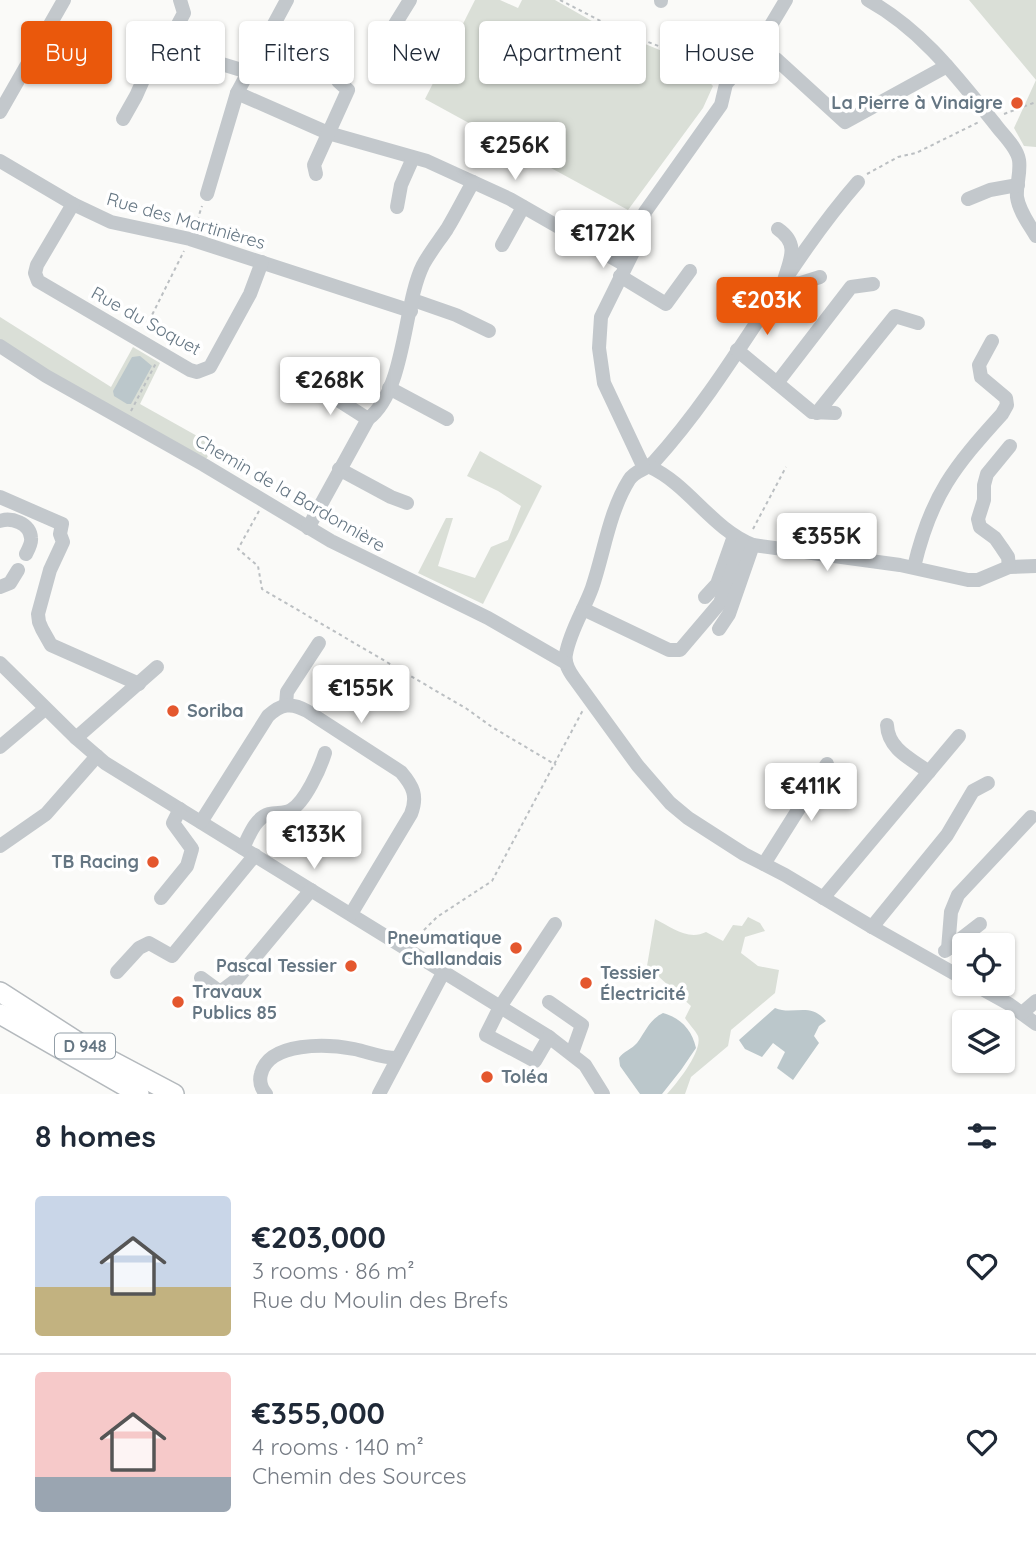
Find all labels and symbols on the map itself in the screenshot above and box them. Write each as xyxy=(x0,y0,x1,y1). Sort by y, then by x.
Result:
place label: La Pierre à Vinaigre xyxy=(831,91,1003,114)
marker: La Pierre à Vinaigre xyxy=(1009,95,1025,111)
pin: €256K xyxy=(466,122,564,182)
street label: Rue des Martinières xyxy=(104,187,268,254)
pin: €172K xyxy=(554,210,652,270)
pin: €203K xyxy=(718,278,816,337)
street label: Rue du Soquet xyxy=(87,281,205,360)
pin: €268K xyxy=(281,358,379,417)
street label: Chemin de la Bardonnière xyxy=(191,429,390,557)
pin: €355K xyxy=(778,514,876,573)
pin: €155K xyxy=(312,666,410,725)
place label: Soriba xyxy=(187,699,244,722)
marker: Soriba xyxy=(165,703,181,719)
pin: €411K xyxy=(762,764,860,823)
pin: €133K xyxy=(265,812,363,871)
place label: TB Racing xyxy=(51,850,139,873)
marker: TB Racing xyxy=(145,854,161,870)
place label: Pneumatique Challandais xyxy=(387,926,502,970)
marker: Pneumatique Challandais xyxy=(508,940,524,956)
place label: Pascal Tessier xyxy=(216,954,337,977)
marker: Pascal Tessier xyxy=(343,958,359,974)
place label: Tessier Électricité xyxy=(600,961,686,1005)
marker: Tessier Électricité xyxy=(578,975,594,991)
place label: Travaux Publics 85 xyxy=(192,980,277,1024)
marker: Travaux Publics 85 xyxy=(170,994,186,1010)
road number: D 948 xyxy=(55,1034,115,1058)
place label: Toléa xyxy=(501,1065,548,1088)
marker: Toléa xyxy=(479,1069,495,1085)

